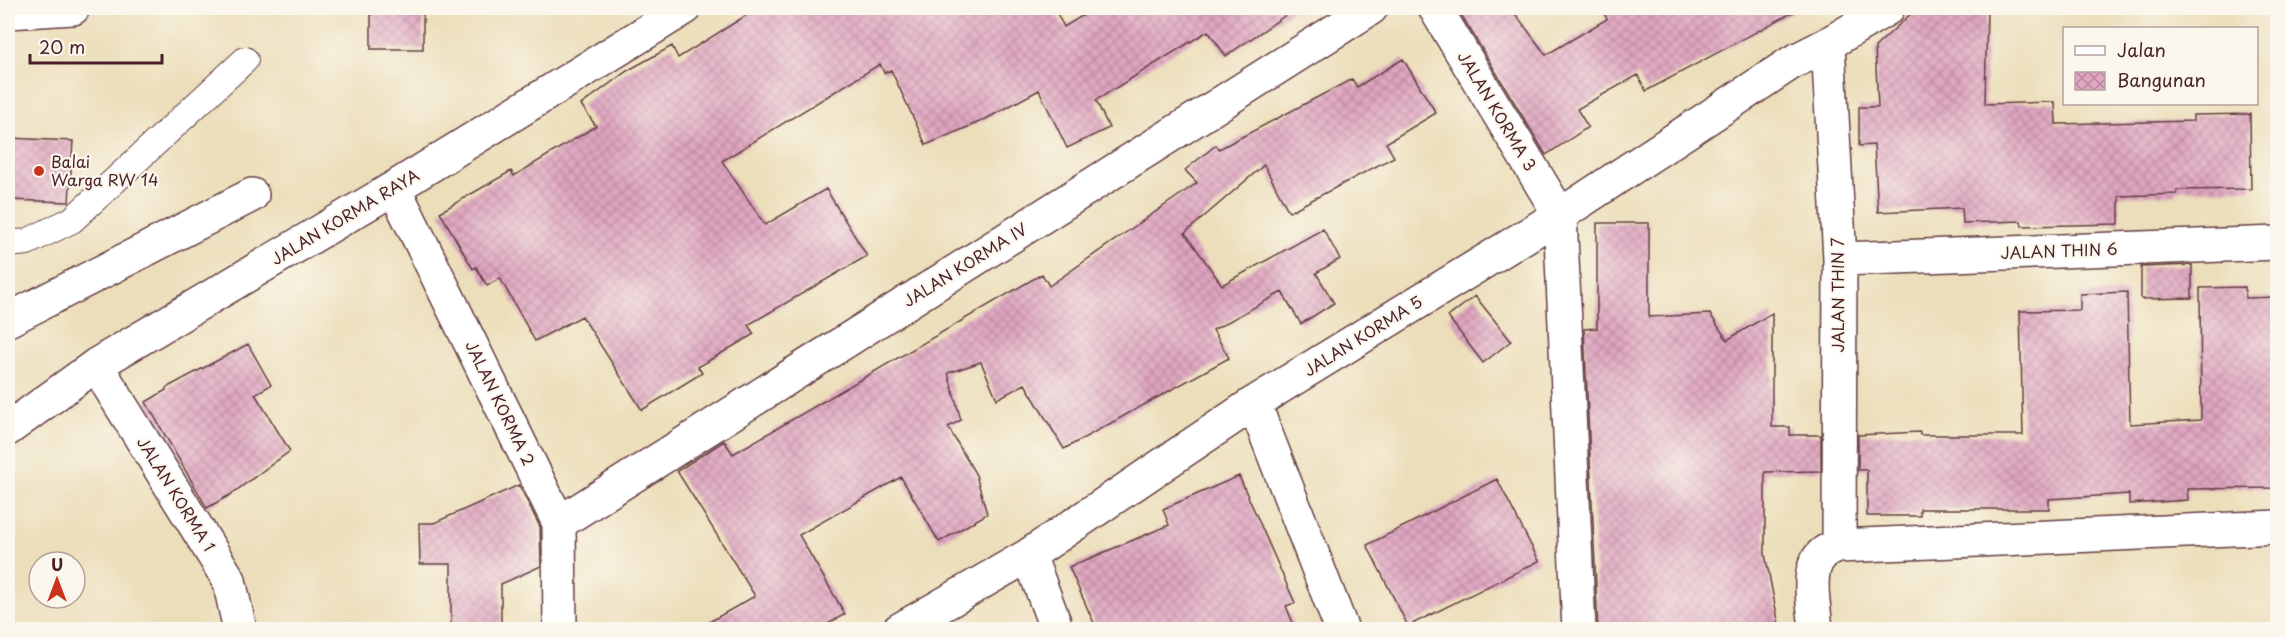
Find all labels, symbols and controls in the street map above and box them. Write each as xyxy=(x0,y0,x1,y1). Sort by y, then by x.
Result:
scale bar xyxy=(30,27,162,65)
legend xyxy=(2063,27,2258,105)
text: 20 m xyxy=(39,33,85,60)
text: Jalan xyxy=(2117,36,2166,63)
street label: JALAN KORMA 3 xyxy=(1452,46,1543,175)
text: Bangunan xyxy=(2117,66,2206,93)
place label: Balai Warga RW 14 xyxy=(51,149,159,191)
street label: JALAN KORMA RAYA xyxy=(266,162,423,270)
marker: Balai Warga RW 14 xyxy=(32,164,46,178)
street label: JALAN KORMA IV xyxy=(898,216,1031,312)
street label: JALAN THIN 6 xyxy=(2000,236,2118,264)
street label: JALAN THIN 7 xyxy=(1825,238,1849,352)
street label: JALAN KORMA 5 xyxy=(1298,289,1427,381)
street label: JALAN KORMA 2 xyxy=(460,336,542,469)
street label: JALAN KORMA 1 xyxy=(132,431,222,556)
north arrow xyxy=(27,550,87,610)
text: U xyxy=(51,552,63,576)

